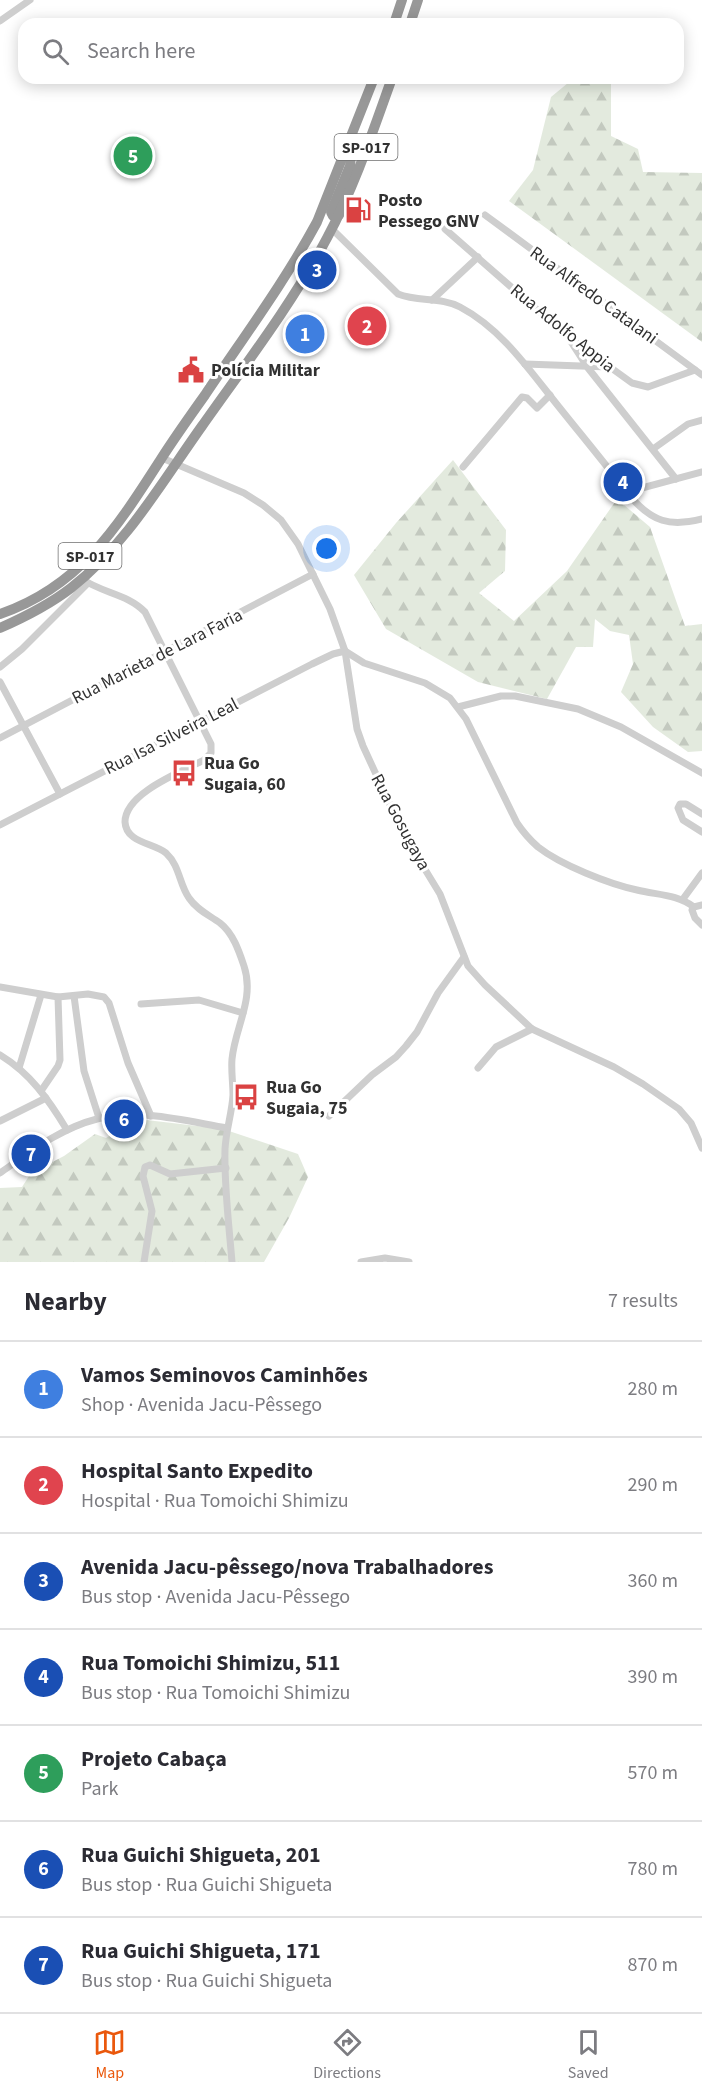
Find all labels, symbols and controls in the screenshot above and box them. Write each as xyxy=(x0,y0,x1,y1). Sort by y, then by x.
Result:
search box xyxy=(18,18,684,84)
icon: search xyxy=(39,35,72,68)
text: Search here xyxy=(87,35,195,67)
pin: 5 xyxy=(114,134,152,178)
road number: SP-017 xyxy=(334,134,398,160)
place label: Posto Pessego GNV xyxy=(378,188,480,234)
fuel station icon: Posto Pessego GNV xyxy=(343,195,373,225)
street label: Rua Alfredo Catalani xyxy=(525,240,663,350)
pin: 3 xyxy=(298,248,336,292)
street label: Rua Adolfo Appia xyxy=(505,278,620,379)
pin: 2 xyxy=(348,304,386,348)
pin: 1 xyxy=(286,312,324,356)
public building icon: Polícia Militar xyxy=(176,355,206,385)
place label: Polícia Militar xyxy=(211,358,321,383)
pin: 4 xyxy=(604,460,642,504)
your location xyxy=(312,534,341,563)
road number: SP-017 xyxy=(58,543,122,569)
street label: Rua Marieta de Lara Faria xyxy=(68,602,247,710)
street label: Rua Isa Silveira Leal xyxy=(100,692,243,781)
place label: Rua Go Sugaia, 60 xyxy=(204,751,285,797)
bus stop icon: Rua Go Sugaia, 60 xyxy=(169,758,199,788)
street label: Rua Gosugaya xyxy=(365,770,436,875)
place label: Rua Go Sugaia, 75 xyxy=(266,1075,347,1121)
bus stop icon: Rua Go Sugaia, 75 xyxy=(231,1082,261,1112)
pin: 6 xyxy=(104,1096,144,1142)
pin: 7 xyxy=(12,1132,51,1176)
text: Nearby xyxy=(24,1283,107,1320)
text: 7 results xyxy=(608,1287,678,1315)
text: Vamos Seminovos Caminhões xyxy=(81,1359,368,1391)
text: 1 xyxy=(38,1375,49,1403)
text: 280 m xyxy=(628,1375,678,1403)
text: Shop · Avenida Jacu-Pêssego xyxy=(81,1391,322,1419)
text: Hospital Santo Expedito xyxy=(81,1455,313,1487)
text: 2 xyxy=(38,1471,49,1499)
text: 290 m xyxy=(628,1471,678,1499)
text: Hospital · Rua Tomoichi Shimizu xyxy=(81,1487,349,1515)
text: Avenida Jacu-pêssego/nova Trabalhadores xyxy=(81,1551,493,1583)
text: 3 xyxy=(38,1567,49,1595)
text: 360 m xyxy=(628,1567,678,1595)
text: Bus stop · Avenida Jacu-Pêssego xyxy=(81,1583,350,1611)
text: Rua Tomoichi Shimizu, 511 xyxy=(81,1647,340,1679)
text: 4 xyxy=(38,1663,49,1691)
text: 390 m xyxy=(628,1663,678,1691)
text: Bus stop · Rua Tomoichi Shimizu xyxy=(81,1679,350,1707)
text: Projeto Cabaça xyxy=(81,1743,227,1775)
text: 5 xyxy=(38,1759,49,1787)
text: 570 m xyxy=(628,1759,678,1787)
text: Park xyxy=(81,1775,118,1803)
text: Rua Guichi Shigueta, 201 xyxy=(81,1839,321,1871)
text: 6 xyxy=(38,1855,49,1883)
text: 780 m xyxy=(628,1855,678,1883)
text: Bus stop · Rua Guichi Shigueta xyxy=(81,1871,332,1899)
text: Rua Guichi Shigueta, 171 xyxy=(81,1935,321,1967)
text: 7 xyxy=(38,1951,49,1979)
text: 870 m xyxy=(628,1951,678,1979)
text: Bus stop · Rua Guichi Shigueta xyxy=(81,1967,332,1995)
tab: Map xyxy=(93,2026,126,2084)
tab: Directions xyxy=(313,2026,381,2084)
tab: Saved xyxy=(568,2026,609,2084)

